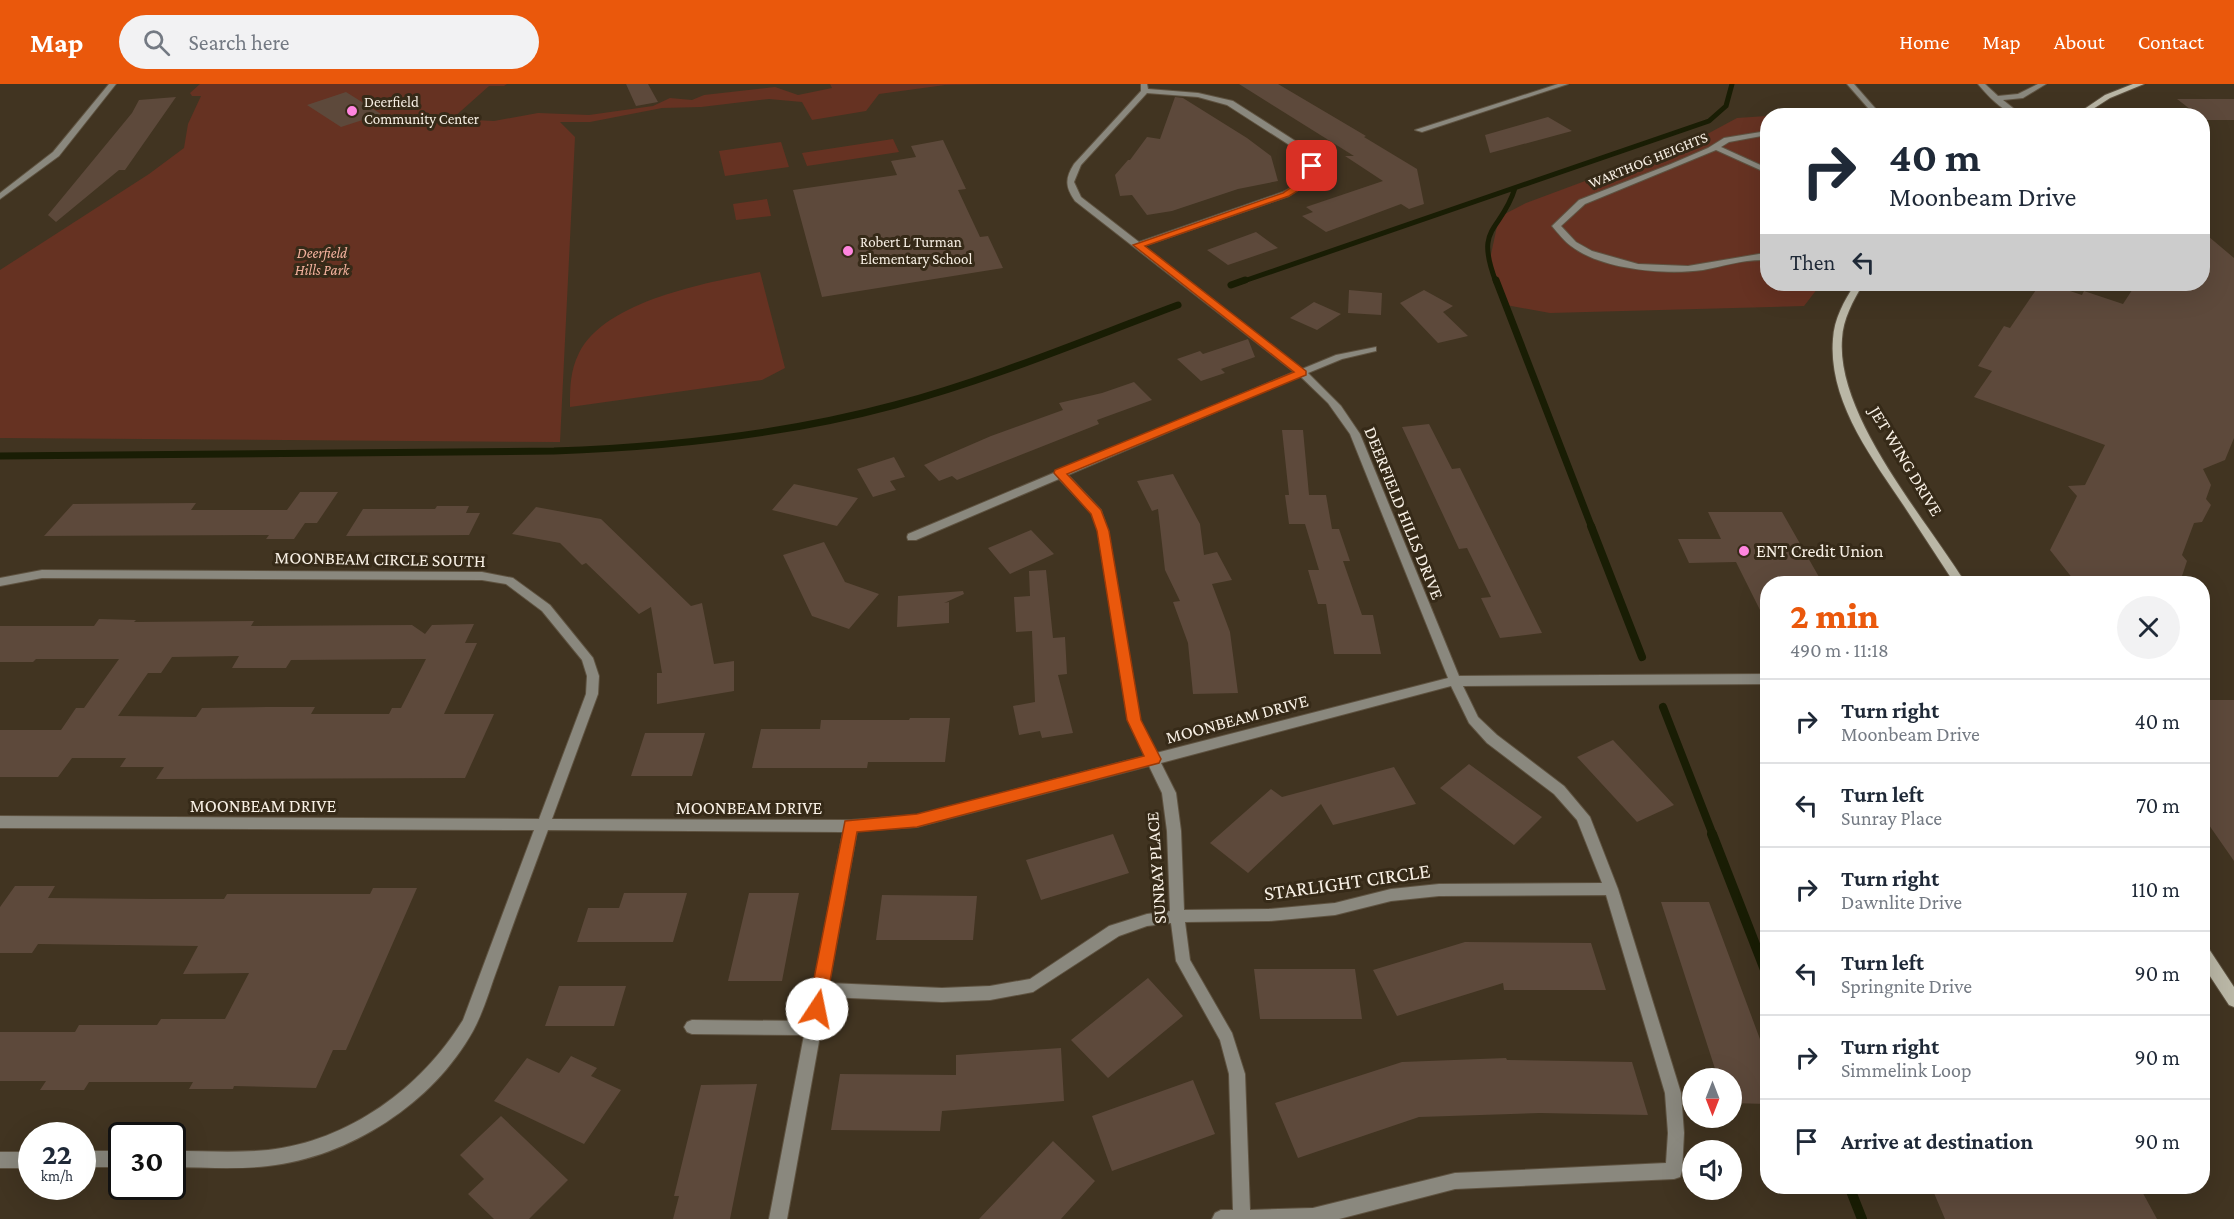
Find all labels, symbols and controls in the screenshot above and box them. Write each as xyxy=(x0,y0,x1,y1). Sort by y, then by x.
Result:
search box xyxy=(119,15,539,69)
icon: search xyxy=(140,26,173,59)
text: Map xyxy=(30,27,83,58)
text: Search here xyxy=(188,30,289,55)
text: Home xyxy=(1899,30,1949,54)
text: Map xyxy=(1982,30,2021,54)
text: About xyxy=(2054,30,2105,54)
text: Contact xyxy=(2138,30,2204,54)
place label: Deerfield Community Center xyxy=(364,94,480,128)
marker: Deerfield Community Center xyxy=(345,104,359,118)
street label: WARTHOG HEIGHTS xyxy=(1586,129,1710,191)
icon: right xyxy=(1790,132,1868,210)
text: 40 m xyxy=(1889,133,1981,180)
pin xyxy=(1286,140,1337,191)
icon: arrive xyxy=(1295,149,1328,182)
text: Moonbeam Drive xyxy=(1889,182,2076,212)
place label: Robert L Turman Elementary School xyxy=(860,234,972,268)
marker: Robert L Turman Elementary School xyxy=(841,244,855,258)
park label: Deerfield Hills Park xyxy=(295,245,351,278)
icon: left xyxy=(1847,246,1880,279)
text: Then xyxy=(1790,250,1835,275)
street label: JET WING DRIVE xyxy=(1864,401,1947,520)
street label: DEERFIELD HILLS DRIVE xyxy=(1360,424,1448,602)
place label: ENT Credit Union xyxy=(1756,541,1884,561)
marker: ENT Credit Union xyxy=(1737,544,1751,558)
street label: MOONBEAM CIRCLE SOUTH xyxy=(274,547,486,571)
text: 2 min xyxy=(1790,596,1879,636)
button: close xyxy=(2117,596,2180,659)
text: 490 m · 11:18 xyxy=(1790,639,1889,661)
street label: MOONBEAM DRIVE xyxy=(1164,690,1311,748)
text: Turn right xyxy=(1841,698,1939,723)
icon: right xyxy=(1790,705,1823,738)
text: 40 m xyxy=(2135,709,2180,734)
text: Moonbeam Drive xyxy=(1841,723,1980,745)
text: Turn left xyxy=(1841,782,1924,807)
icon: left xyxy=(1790,789,1823,822)
text: 70 m xyxy=(2136,793,2180,818)
street label: MOONBEAM DRIVE xyxy=(190,796,336,816)
street label: MOONBEAM DRIVE xyxy=(676,798,822,818)
text: Sunray Place xyxy=(1841,807,1942,829)
street label: SUNRAY PLACE xyxy=(1142,811,1170,925)
street label: STARLIGHT CIRCLE xyxy=(1262,858,1432,906)
text: Turn right xyxy=(1841,866,1939,891)
icon: right xyxy=(1790,873,1823,906)
text: 110 m xyxy=(2131,877,2180,902)
text: Dawnlite Drive xyxy=(1841,891,1962,913)
text: Turn left xyxy=(1841,950,1924,975)
icon: left xyxy=(1790,957,1823,990)
text: 90 m xyxy=(2135,961,2180,986)
text: Springnite Drive xyxy=(1841,975,1972,997)
position arrow xyxy=(785,977,849,1041)
text: Turn right xyxy=(1841,1034,1939,1059)
icon: right xyxy=(1790,1041,1823,1074)
text: 90 m xyxy=(2135,1045,2180,1070)
text: Simmelink Loop xyxy=(1841,1059,1971,1081)
north arrow xyxy=(1682,1068,1742,1128)
map controls xyxy=(1682,1068,1742,1200)
speed limit sign: 30 xyxy=(108,1122,186,1200)
icon: arrive xyxy=(1790,1125,1823,1158)
text: Arrive at destination xyxy=(1841,1129,2033,1154)
text: 90 m xyxy=(2135,1129,2180,1154)
text: 22 xyxy=(42,1137,72,1170)
button: sound xyxy=(1682,1140,1742,1200)
text: km/h xyxy=(41,1168,73,1184)

